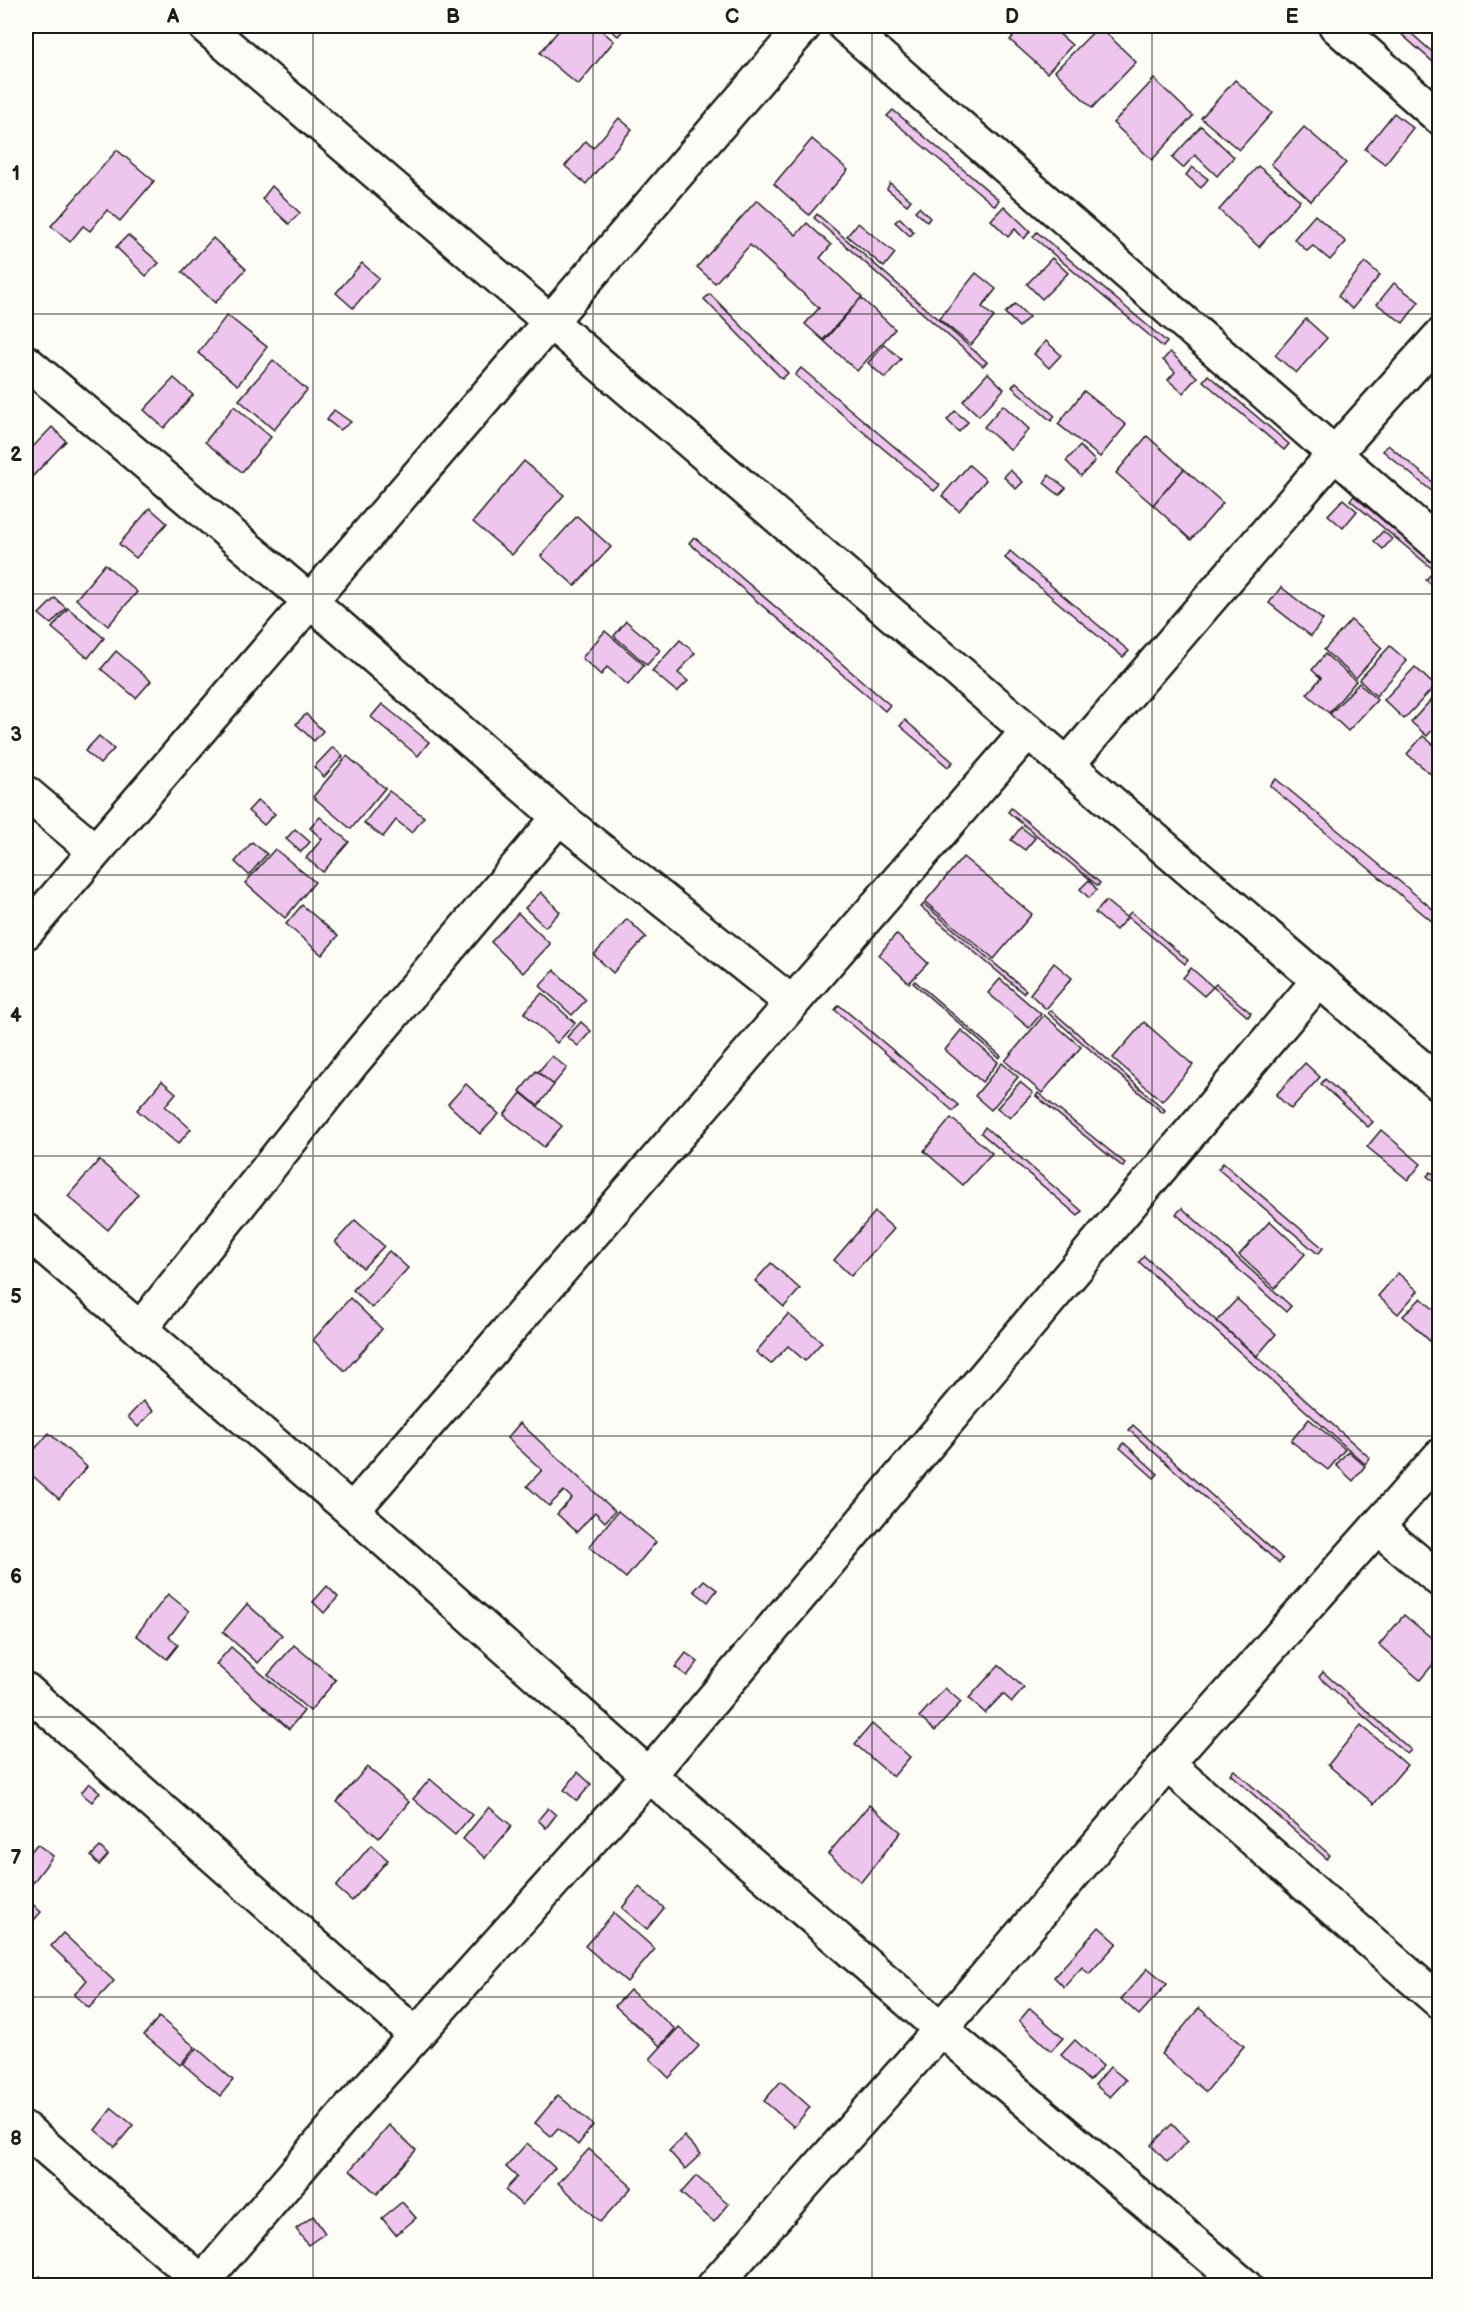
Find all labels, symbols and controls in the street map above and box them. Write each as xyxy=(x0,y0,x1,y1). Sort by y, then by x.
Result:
text: A xyxy=(166,5,180,29)
text: B xyxy=(446,5,460,29)
text: C xyxy=(725,5,739,29)
text: D xyxy=(1005,5,1019,29)
text: E xyxy=(1286,5,1299,29)
text: 1 xyxy=(12,162,20,186)
text: 2 xyxy=(10,443,22,467)
text: 3 xyxy=(10,723,22,747)
text: 4 xyxy=(10,1004,22,1028)
text: 5 xyxy=(10,1285,22,1309)
text: 6 xyxy=(10,1565,22,1589)
text: 7 xyxy=(10,1846,22,1870)
text: 8 xyxy=(10,2127,22,2151)

